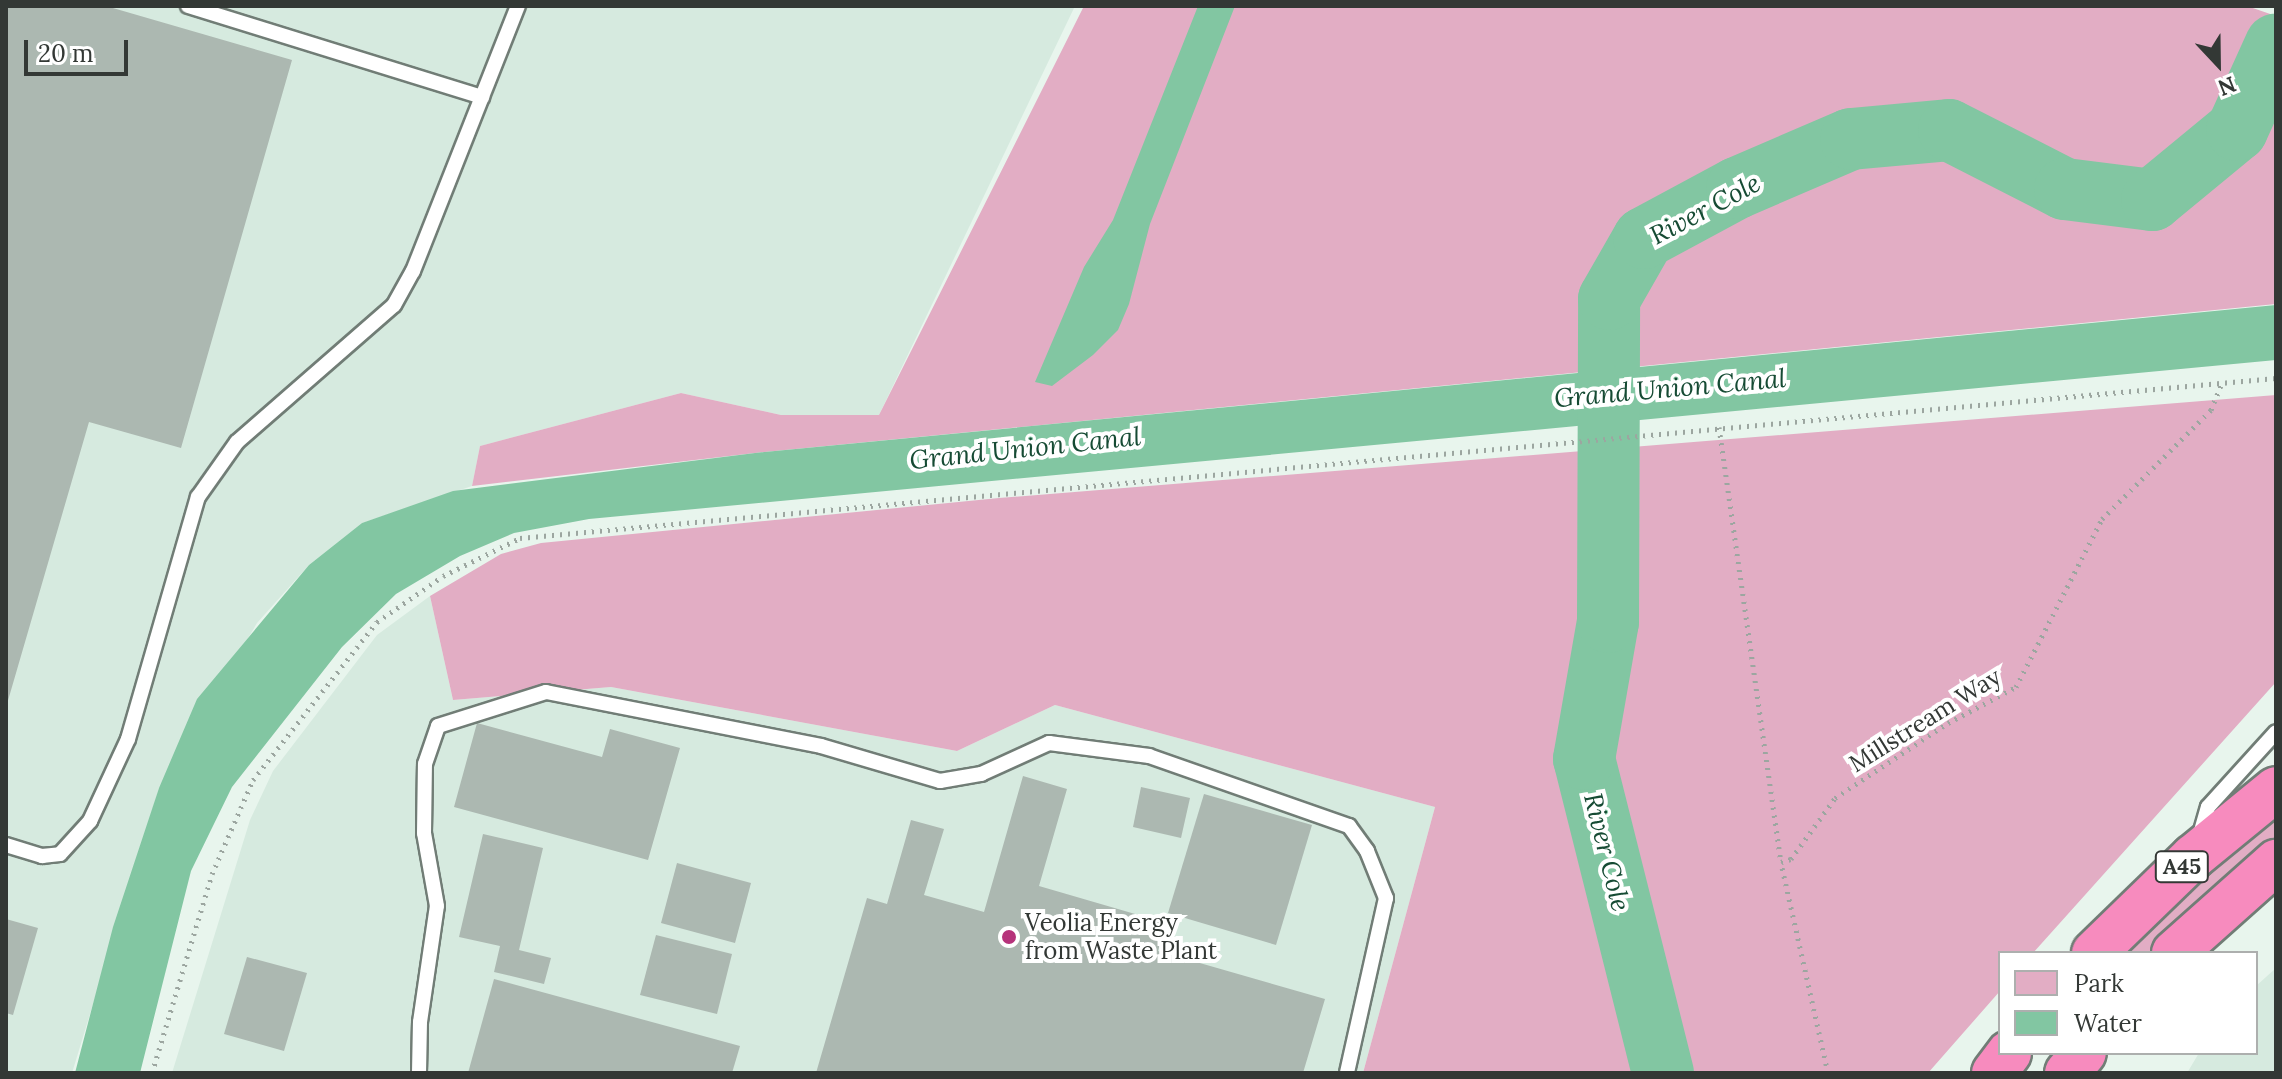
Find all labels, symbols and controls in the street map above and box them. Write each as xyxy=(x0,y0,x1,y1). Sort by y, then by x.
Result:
scale bar xyxy=(28,24,132,74)
north arrow xyxy=(2178,24,2258,104)
text: 20 m xyxy=(38,38,94,69)
text: N xyxy=(2214,70,2240,102)
water label: River Cole xyxy=(1644,167,1766,251)
water label: Grand Union Canal xyxy=(1553,362,1787,414)
water label: Grand Union Canal xyxy=(908,420,1142,476)
street label: Millstream Way xyxy=(1844,662,2006,778)
water label: River Cole xyxy=(1577,790,1637,914)
road number: A45 xyxy=(2154,849,2210,885)
place label: Veolia Energy from Waste Plant xyxy=(1025,909,1217,965)
marker: Veolia Energy from Waste Plant xyxy=(1000,928,1018,946)
legend xyxy=(1998,951,2258,1055)
text: Park xyxy=(2074,968,2124,999)
text: Water xyxy=(2074,1008,2142,1039)

